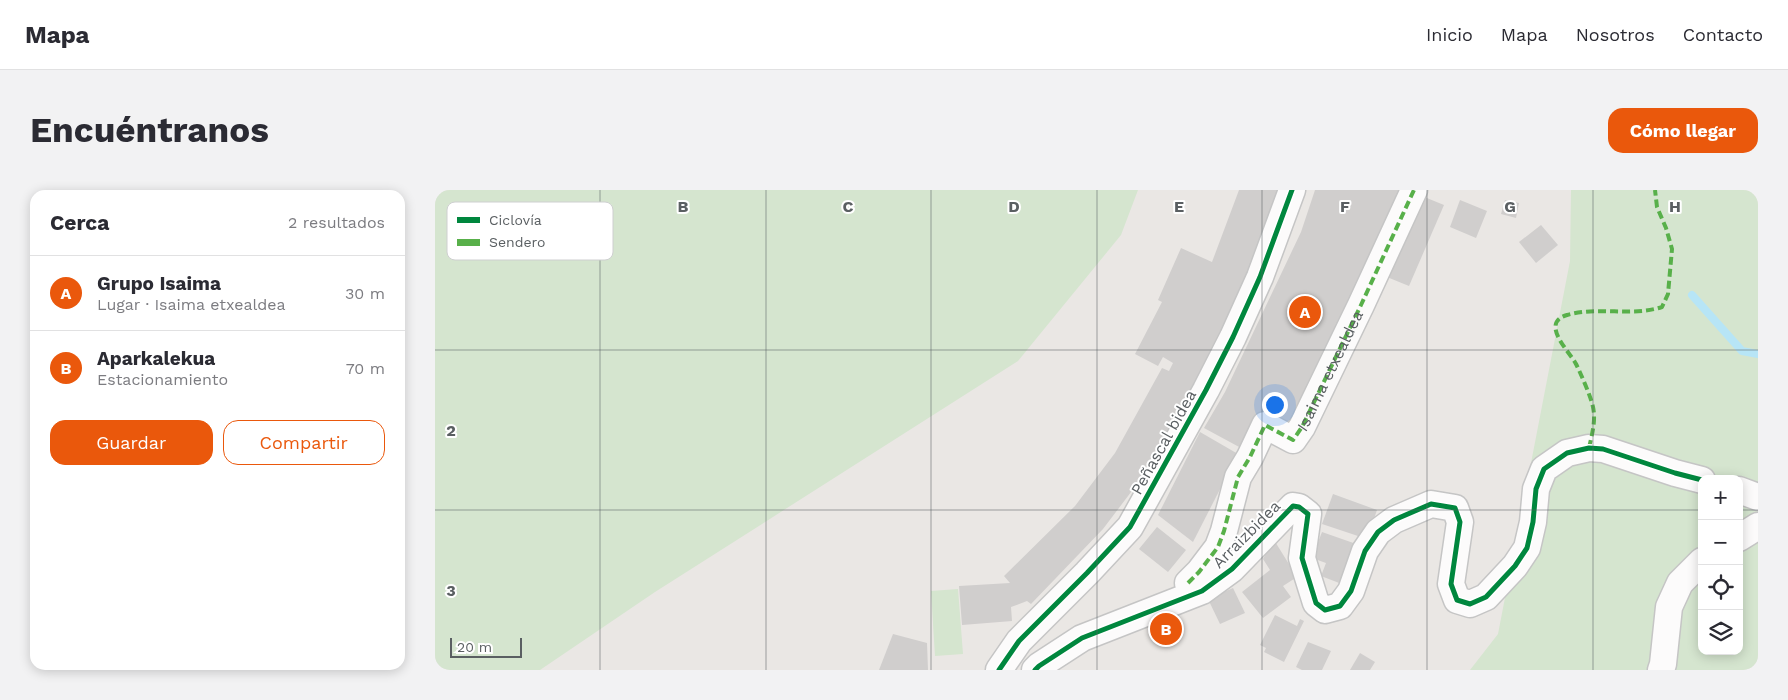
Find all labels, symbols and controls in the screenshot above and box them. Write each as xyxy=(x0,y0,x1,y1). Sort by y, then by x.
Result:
text: Mapa xyxy=(25,21,90,49)
text: Inicio xyxy=(1426,24,1473,45)
text: Mapa xyxy=(1501,24,1548,45)
text: Nosotros xyxy=(1576,24,1655,45)
text: Contacto xyxy=(1683,24,1763,45)
button: Cómo llegar xyxy=(1608,108,1758,153)
text: Encuéntranos xyxy=(30,109,269,151)
text: B xyxy=(678,197,689,216)
text: C xyxy=(843,197,854,216)
text: D xyxy=(1008,197,1020,216)
text: E xyxy=(1174,197,1184,216)
text: F xyxy=(1340,197,1350,216)
text: G xyxy=(1504,197,1516,216)
text: H xyxy=(1669,197,1681,216)
legend xyxy=(447,202,613,260)
text: Cerca xyxy=(50,210,109,235)
text: Ciclovía xyxy=(489,212,542,228)
text: 2 resultados xyxy=(288,213,385,232)
text: Sendero xyxy=(489,234,545,250)
text: Grupo Isaima xyxy=(97,272,221,295)
text: A xyxy=(61,284,71,303)
text: 30 m xyxy=(345,284,385,303)
pin: A xyxy=(1289,293,1321,331)
text: Lugar · Isaima etxealdea xyxy=(97,295,286,314)
street label: Isaima etxealdea xyxy=(1293,307,1367,435)
text: Aparkalekua xyxy=(97,347,215,370)
text: B xyxy=(61,359,71,378)
text: 70 m xyxy=(346,359,385,378)
text: Estacionamiento xyxy=(97,370,228,389)
street label: Peñascal bidea xyxy=(1127,387,1200,498)
your location xyxy=(1262,392,1288,418)
button: Guardar xyxy=(50,420,213,465)
button: Compartir xyxy=(223,420,385,465)
text: 2 xyxy=(446,421,456,440)
map controls xyxy=(1698,475,1743,655)
button: + xyxy=(1698,475,1743,520)
street label: Arraizbidea xyxy=(1209,497,1284,572)
button: − xyxy=(1698,520,1743,565)
button: locate xyxy=(1698,565,1743,610)
text: 3 xyxy=(446,581,456,600)
pin: B xyxy=(1150,610,1182,648)
button: layers xyxy=(1698,610,1743,655)
scale bar xyxy=(450,635,523,658)
text: 20 m xyxy=(457,639,492,655)

